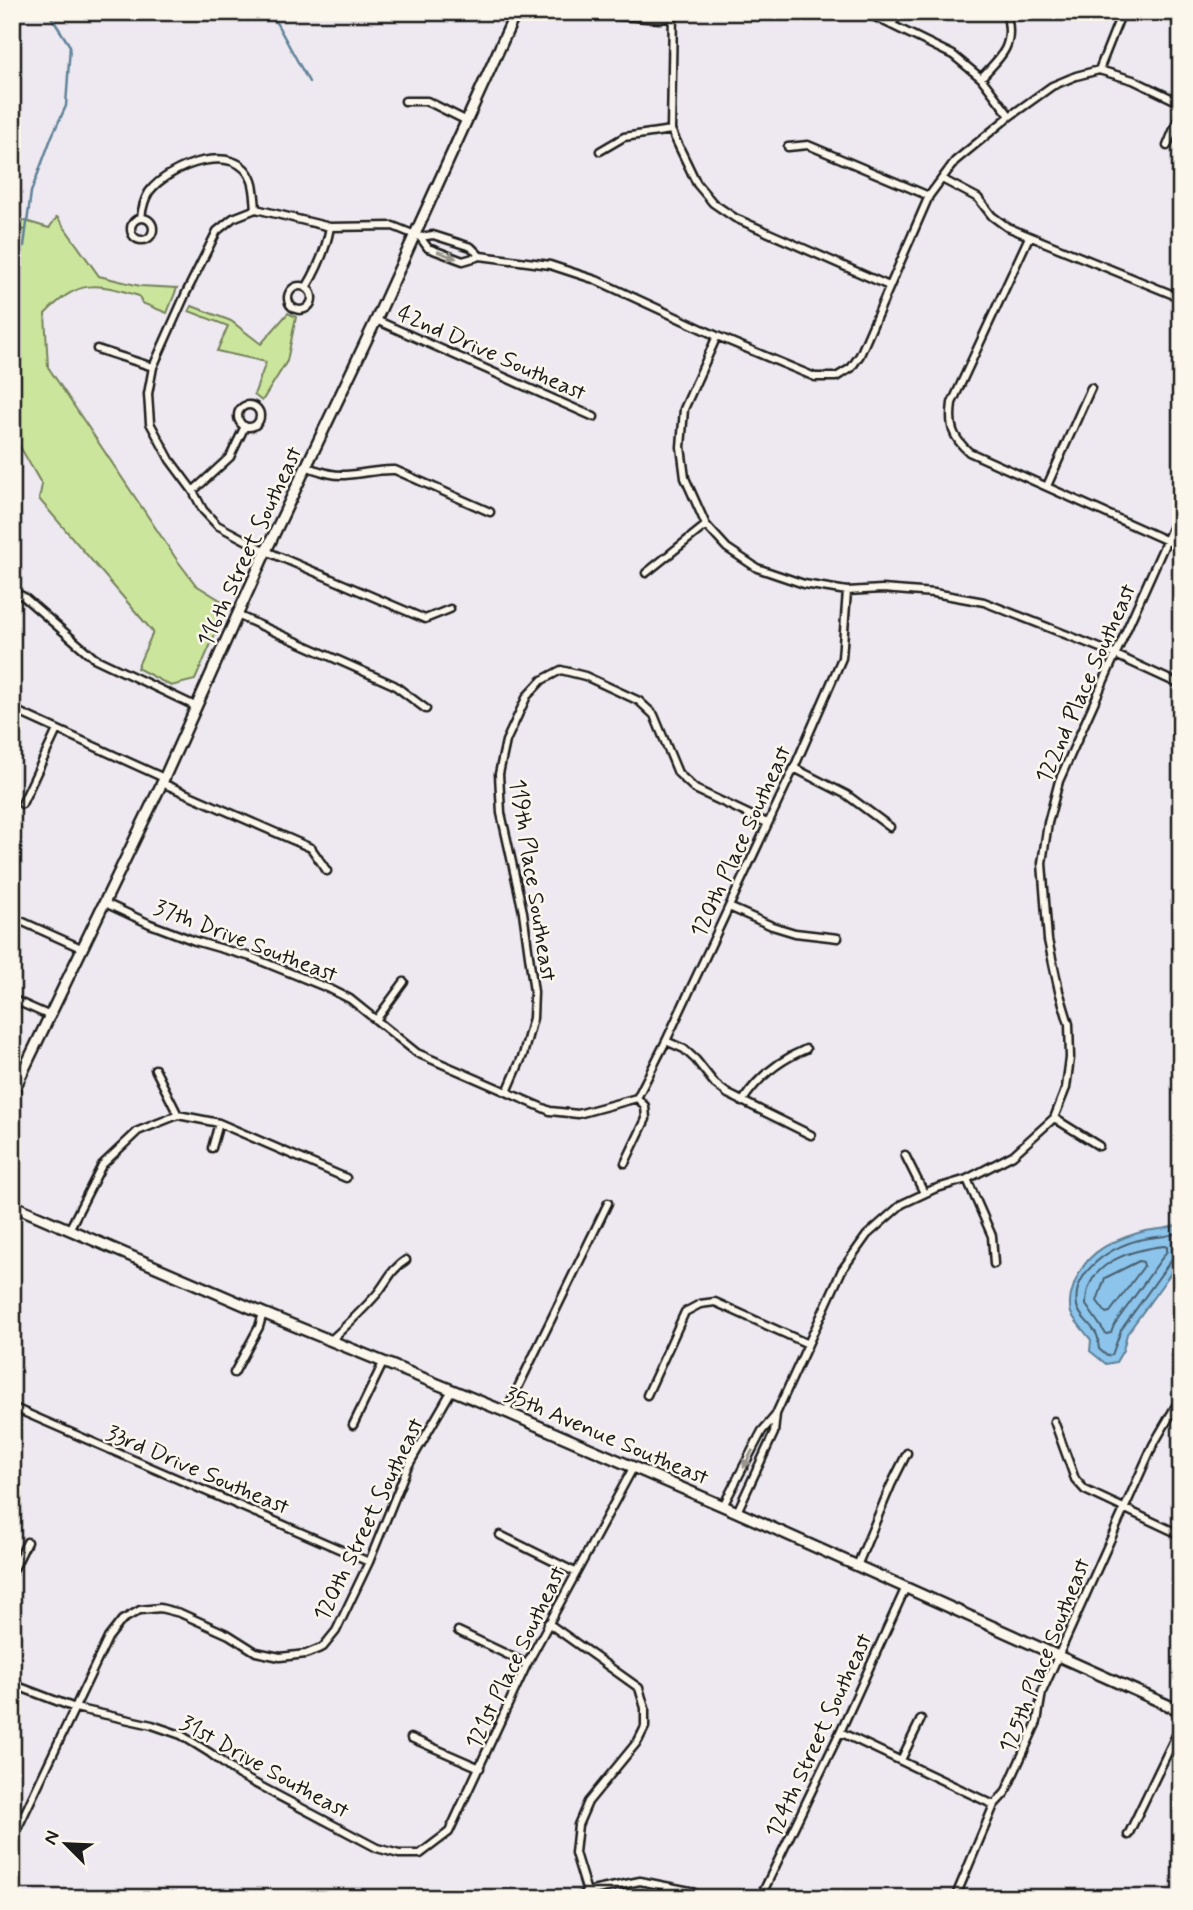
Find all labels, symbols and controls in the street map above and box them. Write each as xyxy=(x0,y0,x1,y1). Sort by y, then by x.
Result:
one-way arrow xyxy=(437,250,458,261)
street label: 42nd Drive Southeast xyxy=(392,299,590,409)
street label: 116th Street Southeast xyxy=(191,442,310,652)
street label: 122nd Place Southeast xyxy=(1029,579,1144,788)
street label: 120th Place Southeast xyxy=(684,741,800,943)
street label: 119th Place Southeast xyxy=(501,777,563,984)
street label: 37th Drive Southeast xyxy=(149,893,341,991)
street label: 35th Avenue Southeast xyxy=(500,1380,713,1493)
street label: 120th Street Southeast xyxy=(307,1413,432,1627)
street label: 33rd Drive Southeast xyxy=(101,1419,293,1523)
one-way arrow xyxy=(742,1449,753,1469)
street label: 125th Place Southeast xyxy=(993,1554,1099,1758)
street label: 121st Place Southeast xyxy=(459,1561,574,1754)
street label: 124th Street Southeast xyxy=(759,1629,880,1843)
street label: 31st Drive Southeast xyxy=(174,1709,354,1827)
north arrow xyxy=(32,1808,102,1878)
text: N xyxy=(38,1827,66,1849)

